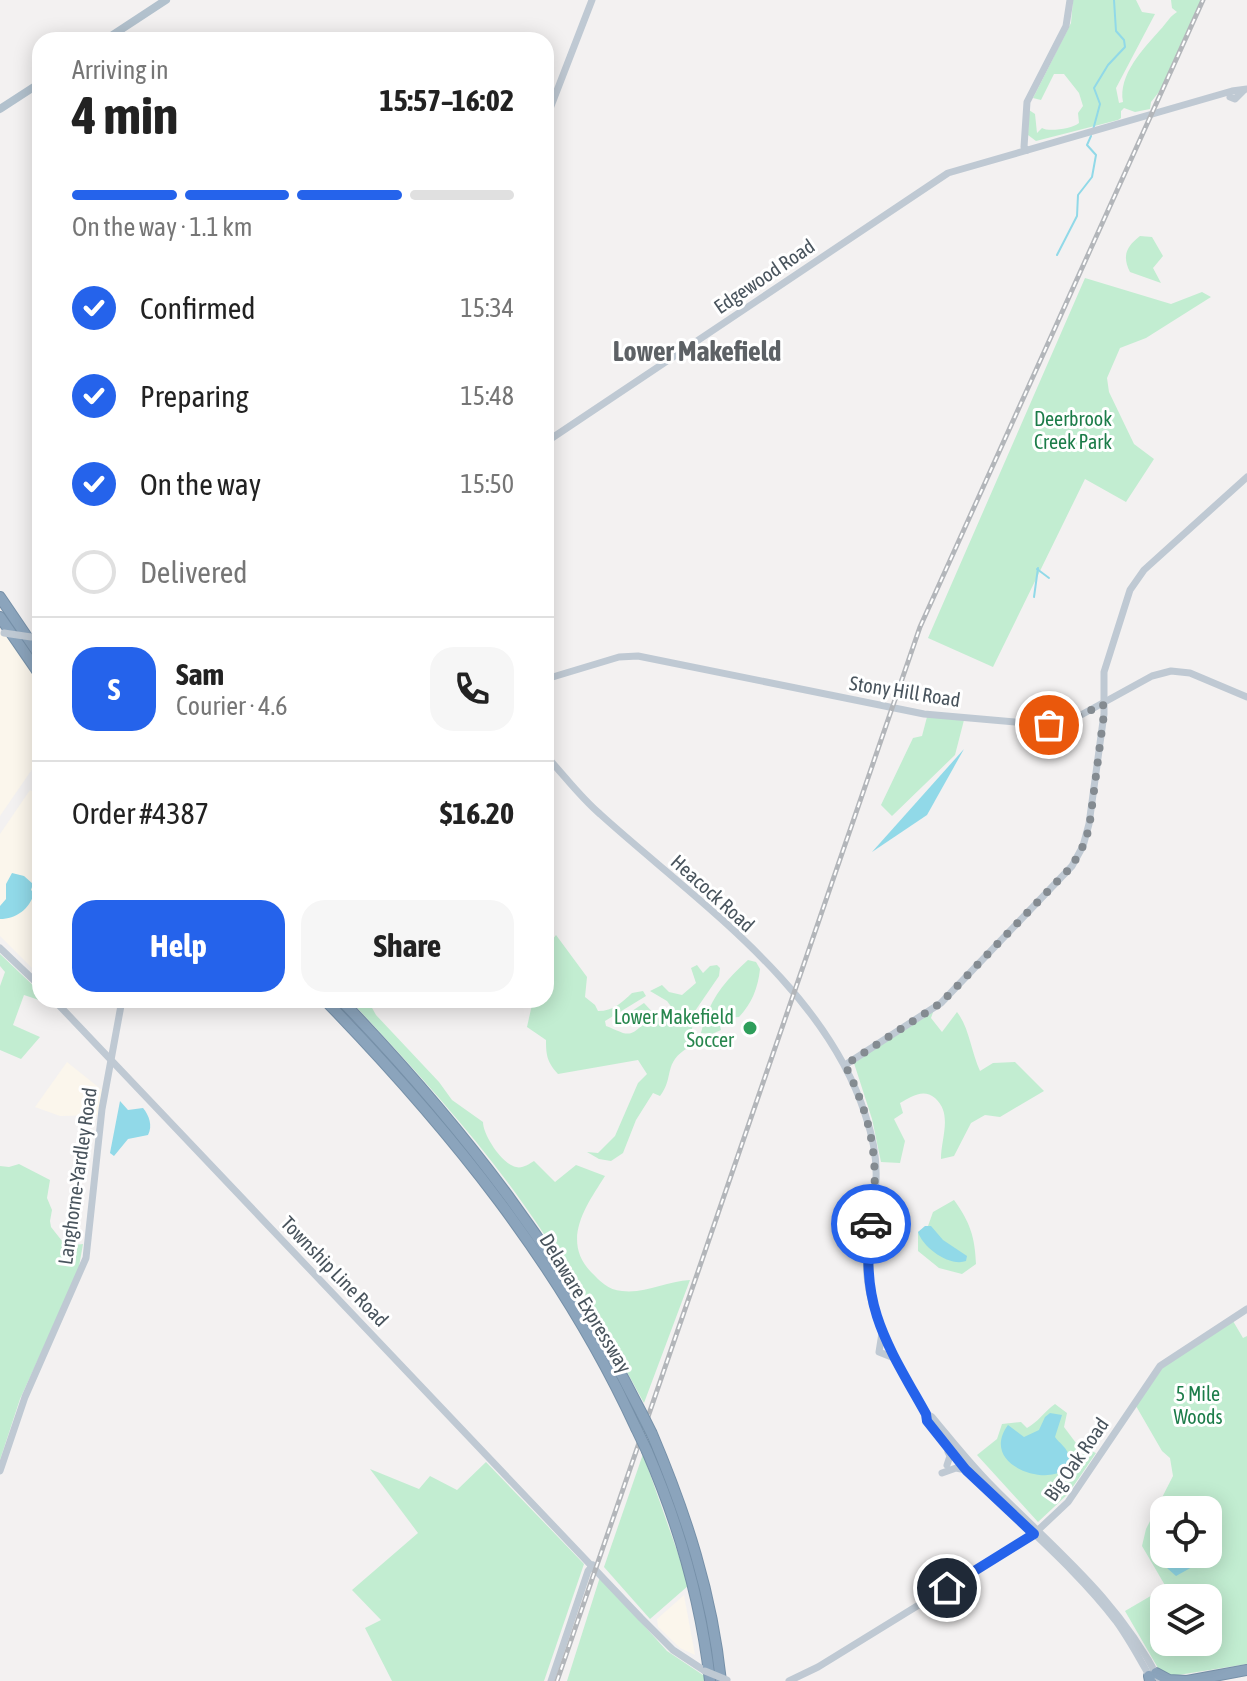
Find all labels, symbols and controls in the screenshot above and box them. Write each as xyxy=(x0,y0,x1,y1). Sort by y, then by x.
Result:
text: Arriving in xyxy=(72,55,169,85)
text: 15:57–16:02 xyxy=(379,83,514,117)
text: 4 min xyxy=(72,85,178,145)
text: On the way · 1.1 km xyxy=(72,212,252,242)
street label: Edgewood Road xyxy=(709,234,819,318)
icon: check xyxy=(72,286,116,330)
text: Confirmed xyxy=(140,291,255,325)
text: 15:34 xyxy=(460,293,514,323)
district label: Lower Makefield xyxy=(613,335,781,367)
icon: check xyxy=(72,374,116,418)
text: Preparing xyxy=(140,379,249,413)
text: 15:48 xyxy=(460,381,514,411)
park label: Deerbrook Creek Park xyxy=(1034,407,1112,453)
icon: check xyxy=(72,462,116,506)
text: On the way xyxy=(140,467,261,501)
text: 15:50 xyxy=(460,469,514,499)
text: Delivered xyxy=(140,555,248,589)
button: phone xyxy=(430,647,514,731)
text: Sam xyxy=(176,657,224,691)
street label: Stony Hill Road xyxy=(848,671,962,711)
text: S xyxy=(108,672,120,706)
text: Courier · 4.6 xyxy=(176,691,287,721)
pin xyxy=(1015,691,1083,759)
icon: bag xyxy=(1027,703,1071,747)
text: Order #4387 xyxy=(72,796,209,830)
text: $16.20 xyxy=(440,796,514,830)
street label: Heacock Road xyxy=(667,850,759,936)
button: Help xyxy=(72,900,285,992)
button: Share xyxy=(301,900,514,992)
place label: Lower Makefield Soccer xyxy=(614,1005,735,1051)
marker: Lower Makefield Soccer xyxy=(741,1019,759,1037)
street label: Langhorne-Yardley Road xyxy=(53,1086,101,1266)
courier xyxy=(831,1184,911,1264)
icon: car xyxy=(849,1202,893,1246)
street label: Township Line Road xyxy=(277,1211,393,1331)
street label: Delaware Expressway xyxy=(535,1229,637,1377)
park label: 5 Mile Woods xyxy=(1173,1382,1223,1428)
street label: Big Oak Road xyxy=(1039,1413,1113,1505)
map controls xyxy=(1150,1496,1222,1656)
button: locate xyxy=(1150,1496,1222,1568)
pin xyxy=(913,1554,981,1622)
icon: home xyxy=(925,1566,969,1610)
button: layers xyxy=(1150,1584,1222,1656)

